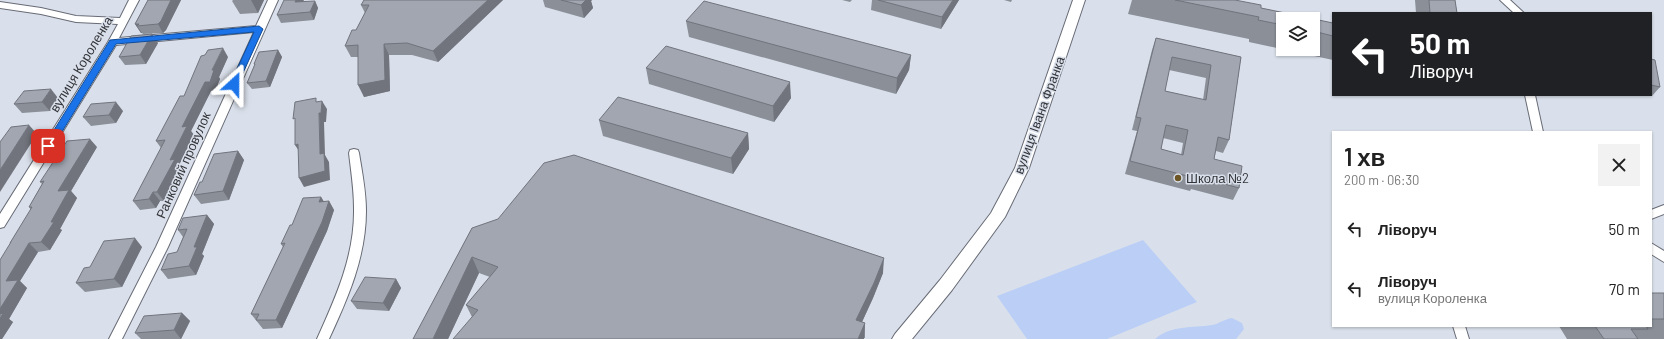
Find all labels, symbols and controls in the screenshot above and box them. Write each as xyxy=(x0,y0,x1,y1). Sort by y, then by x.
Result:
map controls xyxy=(1276,12,1320,56)
button: layers xyxy=(1276,12,1320,56)
street label: вулиця Короленка xyxy=(46,13,116,115)
text: 50 m xyxy=(1410,26,1470,60)
icon: left xyxy=(1344,28,1396,80)
street label: вулиця Івана Франка xyxy=(1010,53,1068,176)
text: Ліворуч xyxy=(1410,60,1473,82)
position arrow xyxy=(213,63,255,105)
street label: Ранковий провулок xyxy=(152,109,214,221)
pin xyxy=(31,129,65,163)
icon: arrive xyxy=(37,135,59,157)
text: 1 хв xyxy=(1344,142,1385,171)
button: close xyxy=(1598,144,1640,186)
place label: Школа №2 xyxy=(1186,170,1249,186)
text: 200 m · 06:30 xyxy=(1344,172,1419,188)
marker: Школа №2 xyxy=(1173,173,1183,183)
icon: left xyxy=(1344,218,1366,240)
text: Ліворуч xyxy=(1378,220,1437,238)
text: 50 m xyxy=(1608,220,1640,238)
text: Ліворуч xyxy=(1378,272,1437,290)
icon: left xyxy=(1344,278,1366,300)
text: 70 m xyxy=(1609,280,1640,298)
text: вулиця Короленка xyxy=(1378,290,1487,306)

